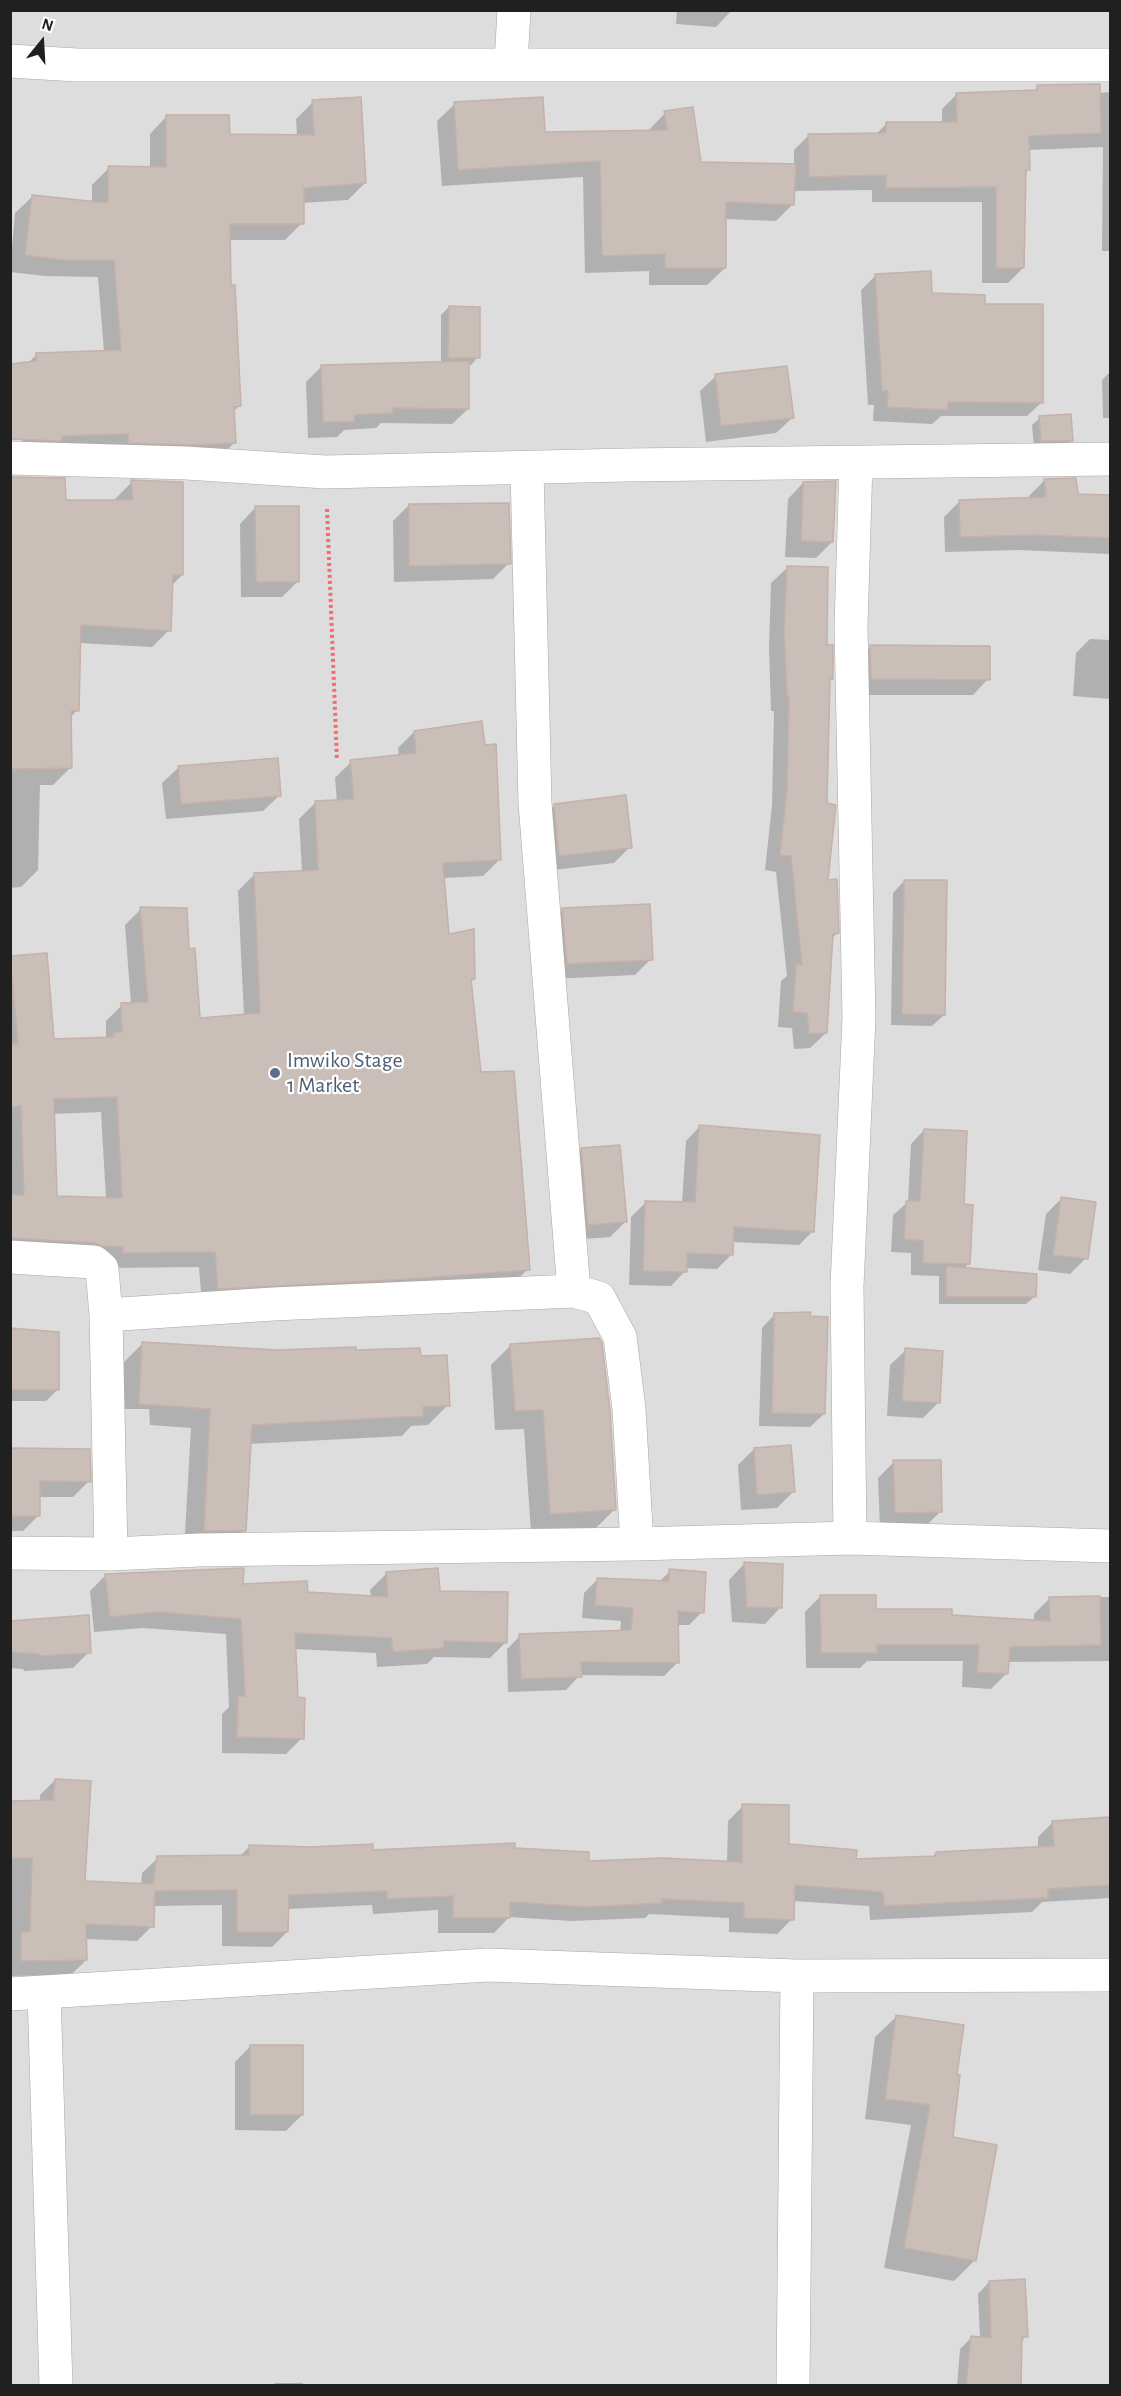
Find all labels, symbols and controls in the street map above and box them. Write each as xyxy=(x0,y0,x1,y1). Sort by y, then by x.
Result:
north arrow xyxy=(12,12,72,72)
text: N xyxy=(40,16,55,34)
place label: Imwiko Stage 1 Market xyxy=(287,1047,403,1098)
marker: Imwiko Stage 1 Market xyxy=(268,1066,282,1080)

